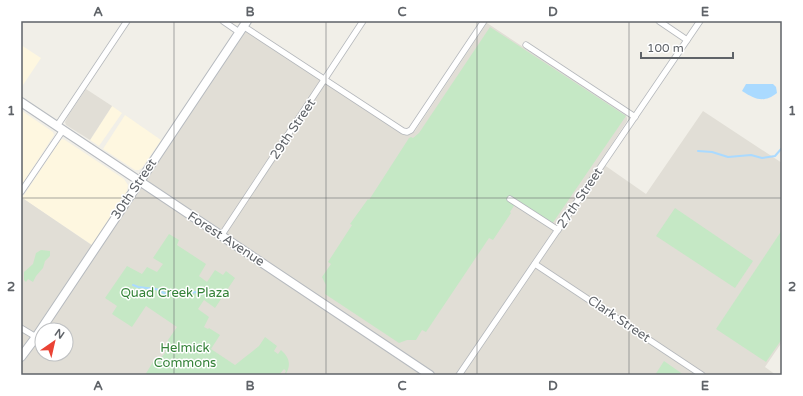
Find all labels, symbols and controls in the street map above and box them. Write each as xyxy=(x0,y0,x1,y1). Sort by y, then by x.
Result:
text: A xyxy=(93,4,103,20)
text: B xyxy=(245,4,255,20)
text: C xyxy=(397,4,407,20)
text: D xyxy=(548,4,558,20)
text: E xyxy=(701,4,709,20)
scale bar xyxy=(641,34,733,60)
text: 100 m xyxy=(647,41,684,55)
street label: 29th Street xyxy=(267,96,319,162)
text: 1 xyxy=(7,103,15,119)
text: 1 xyxy=(788,103,796,119)
street label: 30th Street xyxy=(108,156,160,222)
street label: 27th Street xyxy=(554,165,606,231)
street label: Forest Avenue xyxy=(185,208,267,270)
text: 2 xyxy=(7,279,15,295)
text: 2 xyxy=(788,279,796,295)
park label: Quad Creek Plaza xyxy=(120,285,230,301)
street label: Clark Street xyxy=(585,292,653,346)
north arrow xyxy=(34,322,74,362)
text: N xyxy=(52,326,67,342)
park label: Helmick Commons xyxy=(154,340,216,371)
text: A xyxy=(93,378,103,394)
text: B xyxy=(245,378,255,394)
text: C xyxy=(397,378,407,394)
text: D xyxy=(548,378,558,394)
text: E xyxy=(701,378,709,394)

